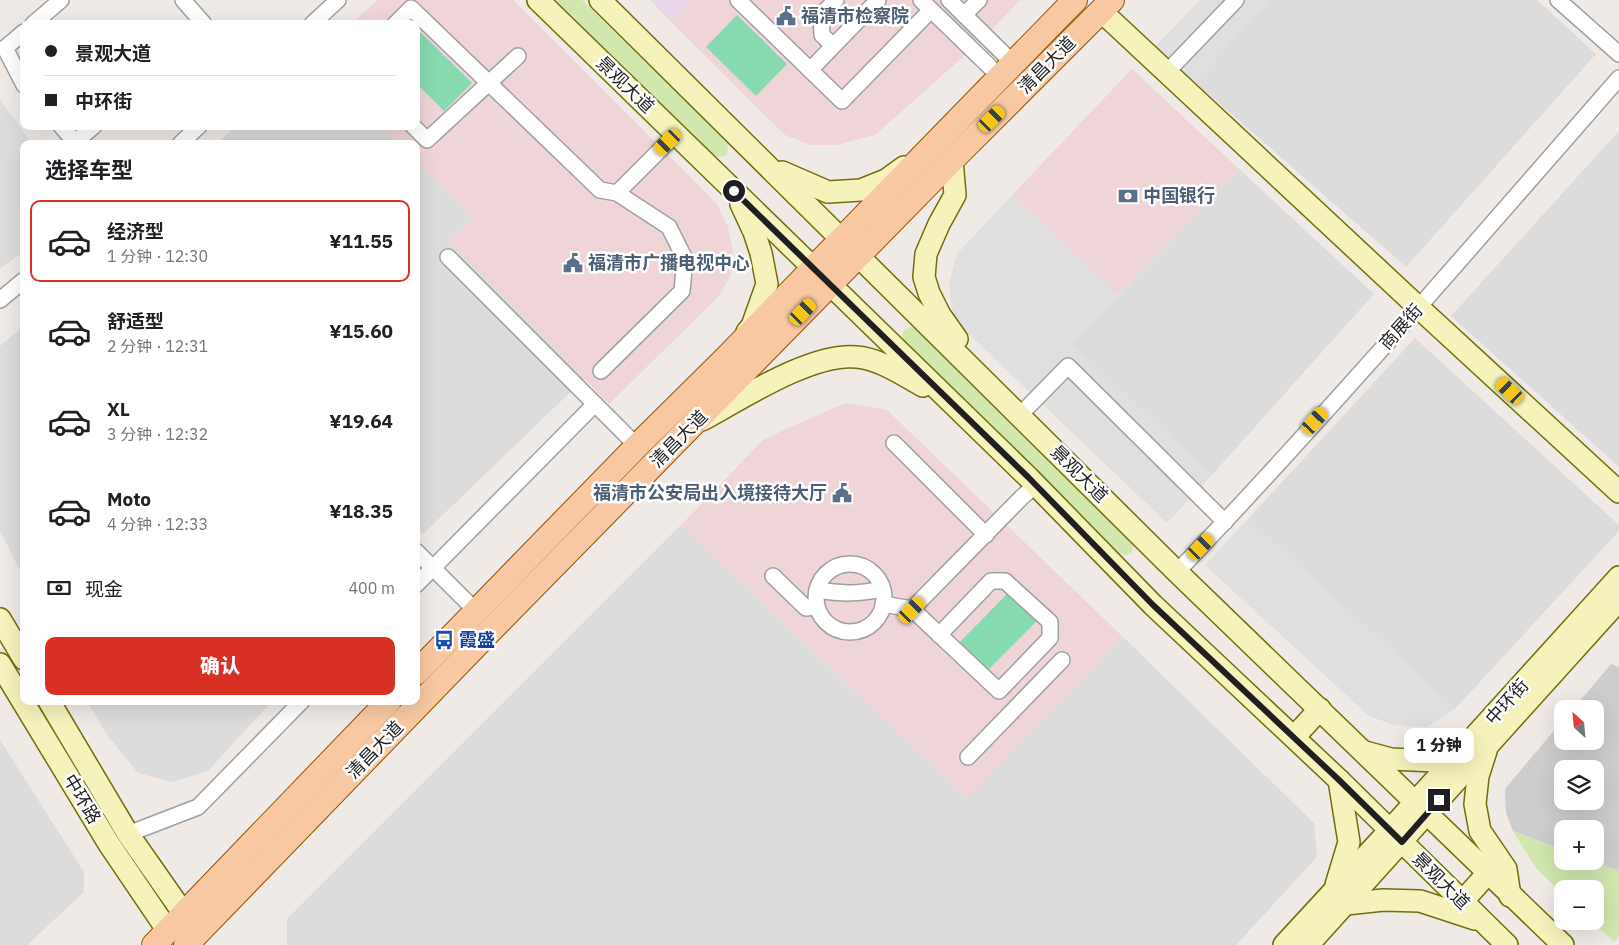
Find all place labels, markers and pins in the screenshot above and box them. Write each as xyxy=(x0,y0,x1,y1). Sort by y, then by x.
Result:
place label: 福清市检察院 xyxy=(801,4,909,27)
public building icon: 福清市检察院 xyxy=(775,5,797,27)
place label: 中国银行 xyxy=(1143,184,1215,207)
bank icon: 中国银行 xyxy=(1117,185,1139,207)
place label: 福清市广播电视中心 xyxy=(588,251,750,274)
public building icon: 福清市广播电视中心 xyxy=(562,252,584,274)
place label: 福清市公安局出入境接待大厅 xyxy=(593,481,827,504)
public building icon: 福清市公安局出入境接待大厅 xyxy=(831,482,853,504)
place label: 霞盛 xyxy=(459,628,495,651)
bus stop icon: 霞盛 xyxy=(433,629,455,651)

